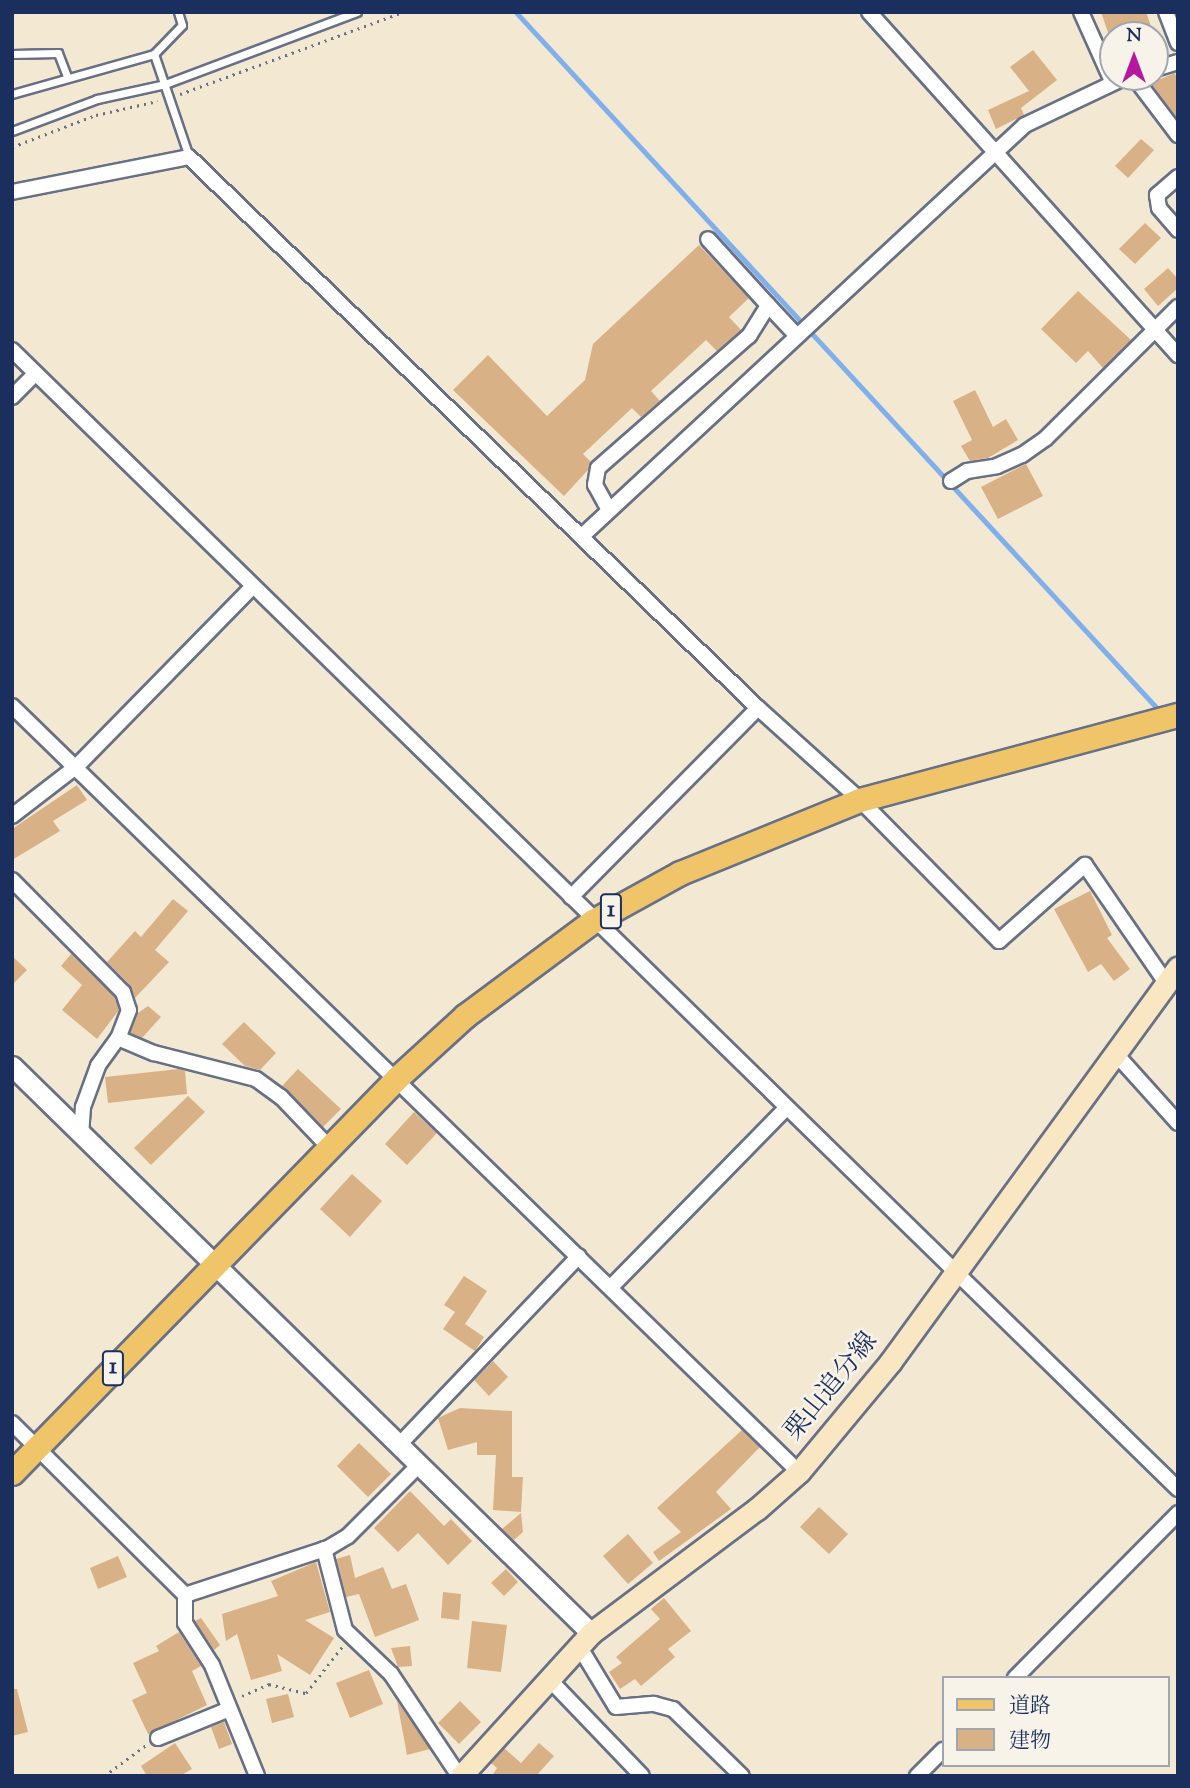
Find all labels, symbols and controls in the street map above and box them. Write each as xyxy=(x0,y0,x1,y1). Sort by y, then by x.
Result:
north arrow xyxy=(1099,21,1169,91)
text: N xyxy=(1126,23,1142,50)
road number: 1 xyxy=(599,890,623,931)
street label: 栗山追分線 xyxy=(779,1327,885,1447)
road number: 1 xyxy=(101,1348,125,1388)
legend xyxy=(942,1676,1169,1767)
text: 道路 xyxy=(1009,1692,1051,1722)
text: 建物 xyxy=(1009,1727,1051,1757)

